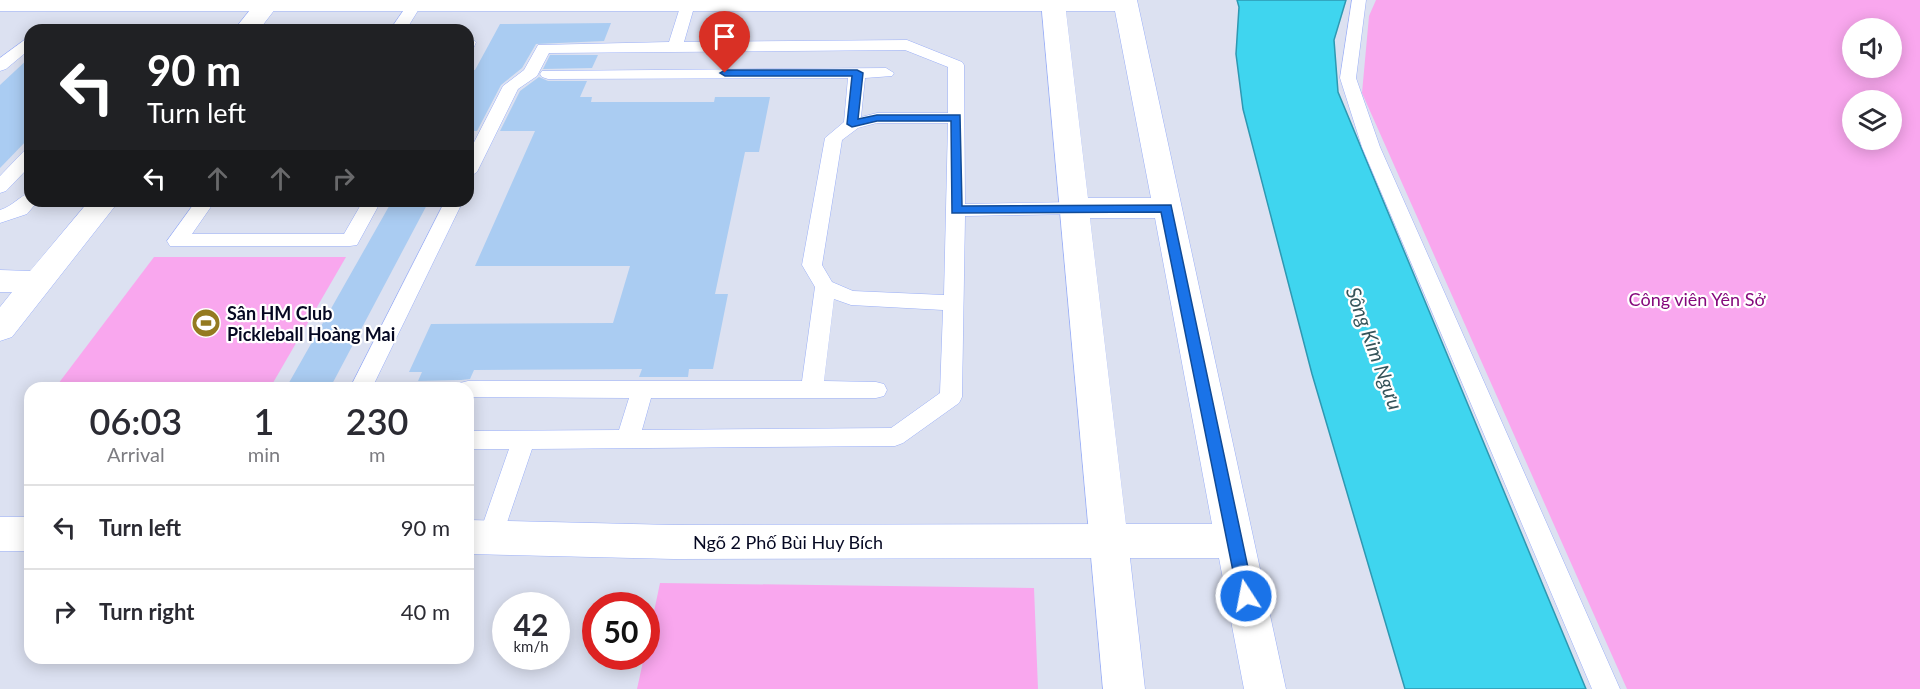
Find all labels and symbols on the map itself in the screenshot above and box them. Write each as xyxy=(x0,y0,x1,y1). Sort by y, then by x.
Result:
pin xyxy=(699,11,750,73)
water label: Sông Kim Ngưu xyxy=(1342,283,1408,413)
park label: Công viên Yên Sở xyxy=(1629,288,1766,310)
place label: Sân HM Club Pickleball Hoàng Mai xyxy=(227,302,395,345)
sports icon: Sân HM Club Pickleball Hoàng Mai xyxy=(190,307,222,339)
street label: Ngõ 2 Phố Bùi Huy Bích xyxy=(693,531,883,553)
position arrow xyxy=(1214,564,1278,628)
speed limit sign: 50 xyxy=(582,592,660,670)

